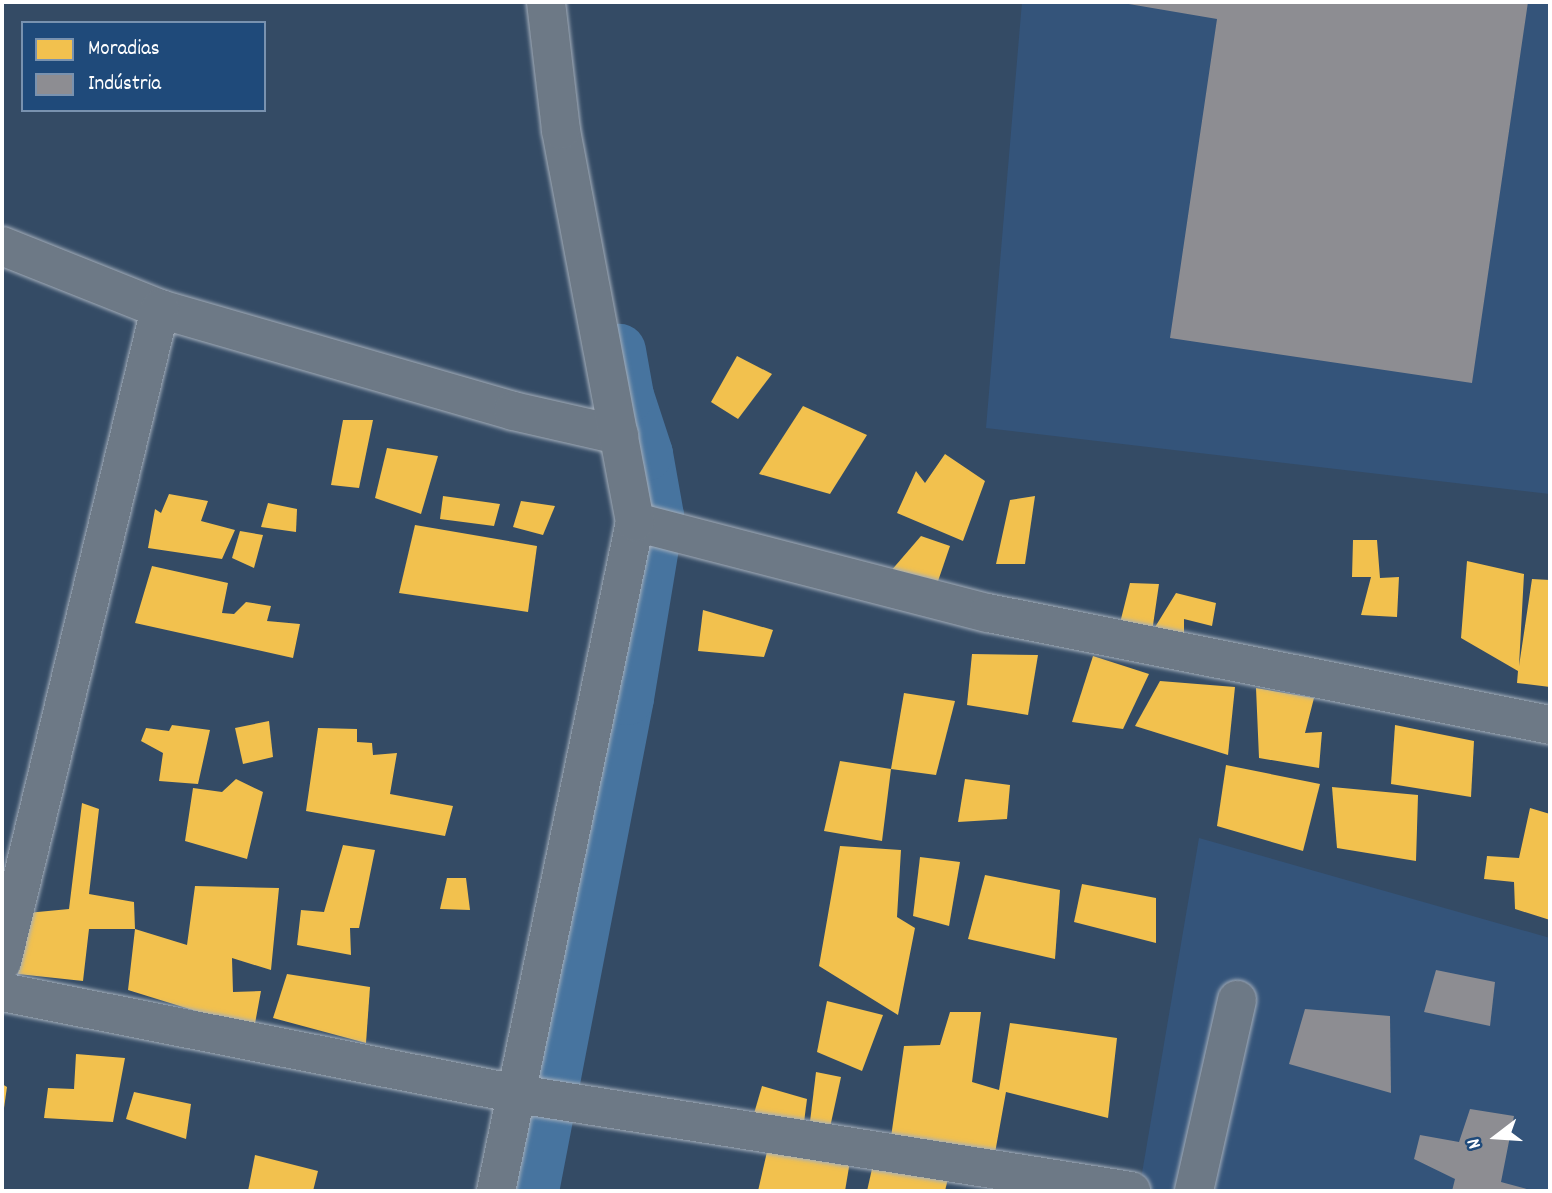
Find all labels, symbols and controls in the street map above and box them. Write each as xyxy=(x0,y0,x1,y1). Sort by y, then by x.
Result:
legend xyxy=(21,21,266,112)
text: Moradias xyxy=(88,35,160,65)
text: Indústria xyxy=(88,70,161,100)
north arrow xyxy=(1461,1102,1531,1172)
text: N xyxy=(1461,1135,1490,1152)

